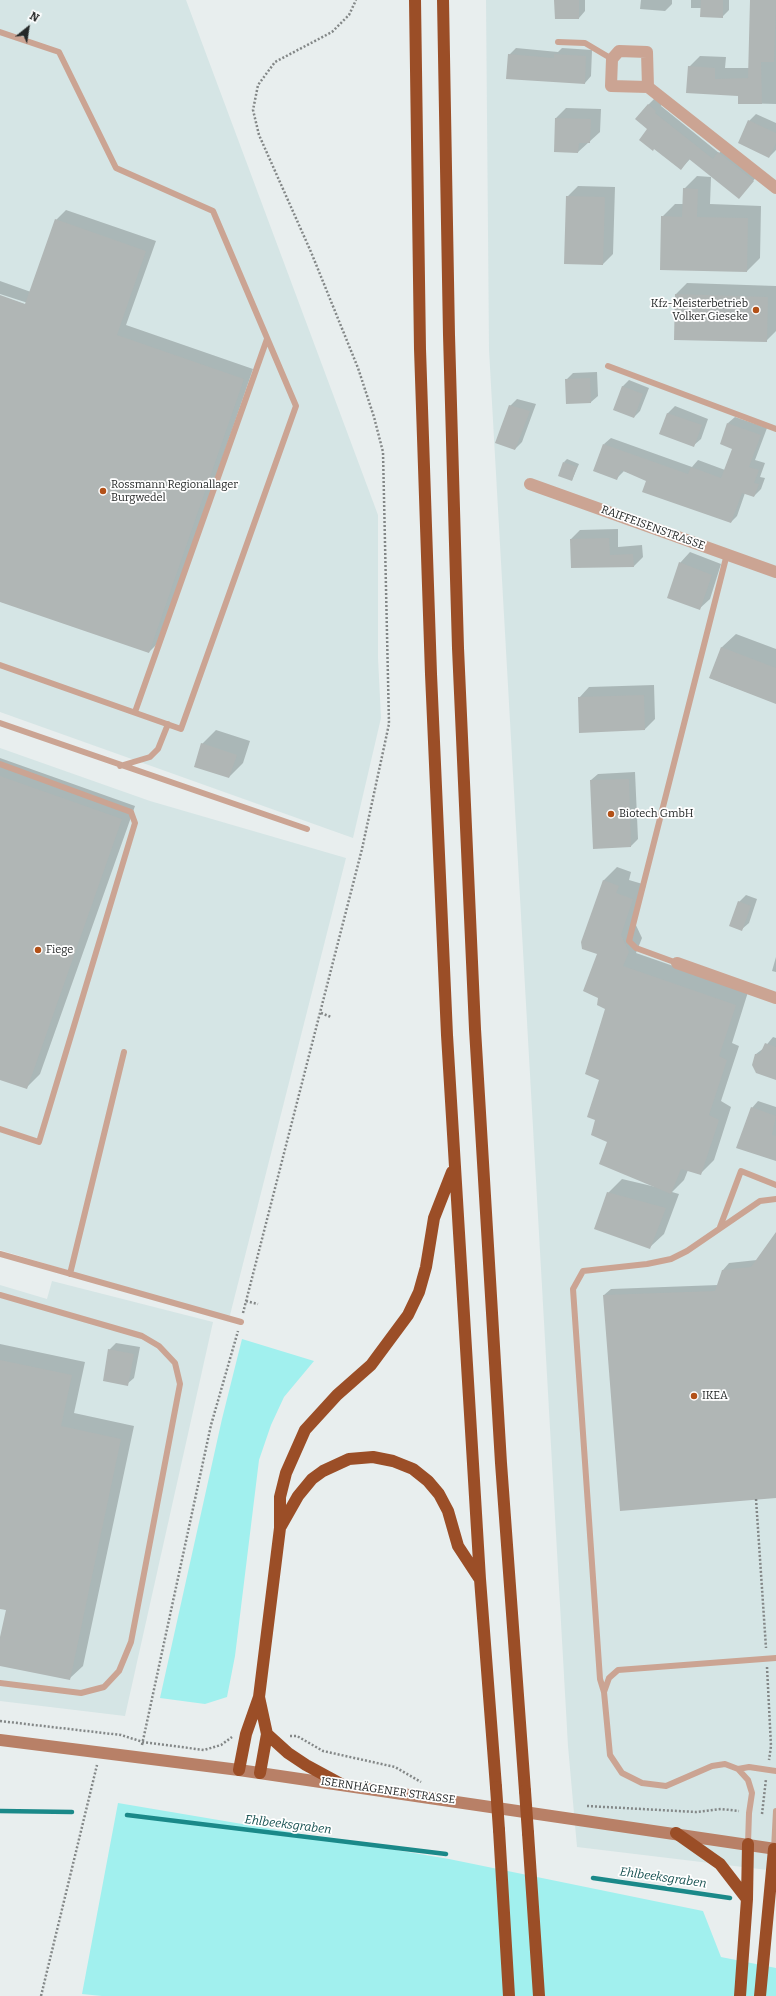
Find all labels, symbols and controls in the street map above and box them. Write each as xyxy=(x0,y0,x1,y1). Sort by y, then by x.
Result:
north arrow xyxy=(8,8,48,48)
text: N xyxy=(27,9,41,25)
place label: Kfz-Meisterbetrieb Volker Gieseke xyxy=(651,297,748,323)
marker: Kfz-Meisterbetrieb Volker Gieseke xyxy=(751,305,761,315)
place label: Rossmann Regionallager Burgwedel xyxy=(111,478,238,504)
marker: Rossmann Regionallager Burgwedel xyxy=(98,486,108,496)
street label: RAIFFEISENSTRASSE xyxy=(599,503,707,553)
place label: Biotech GmbH xyxy=(619,807,694,821)
marker: Biotech GmbH xyxy=(606,809,616,819)
place label: Fiege xyxy=(46,943,73,957)
marker: Fiege xyxy=(33,945,43,955)
place label: IKEA xyxy=(702,1389,728,1403)
marker: IKEA xyxy=(689,1391,699,1401)
street label: ISERNHÄGENER STRASSE xyxy=(320,1775,456,1807)
water label: Ehlbeeksgraben xyxy=(244,1813,332,1837)
water label: Ehlbeeksgraben xyxy=(619,1865,707,1891)

